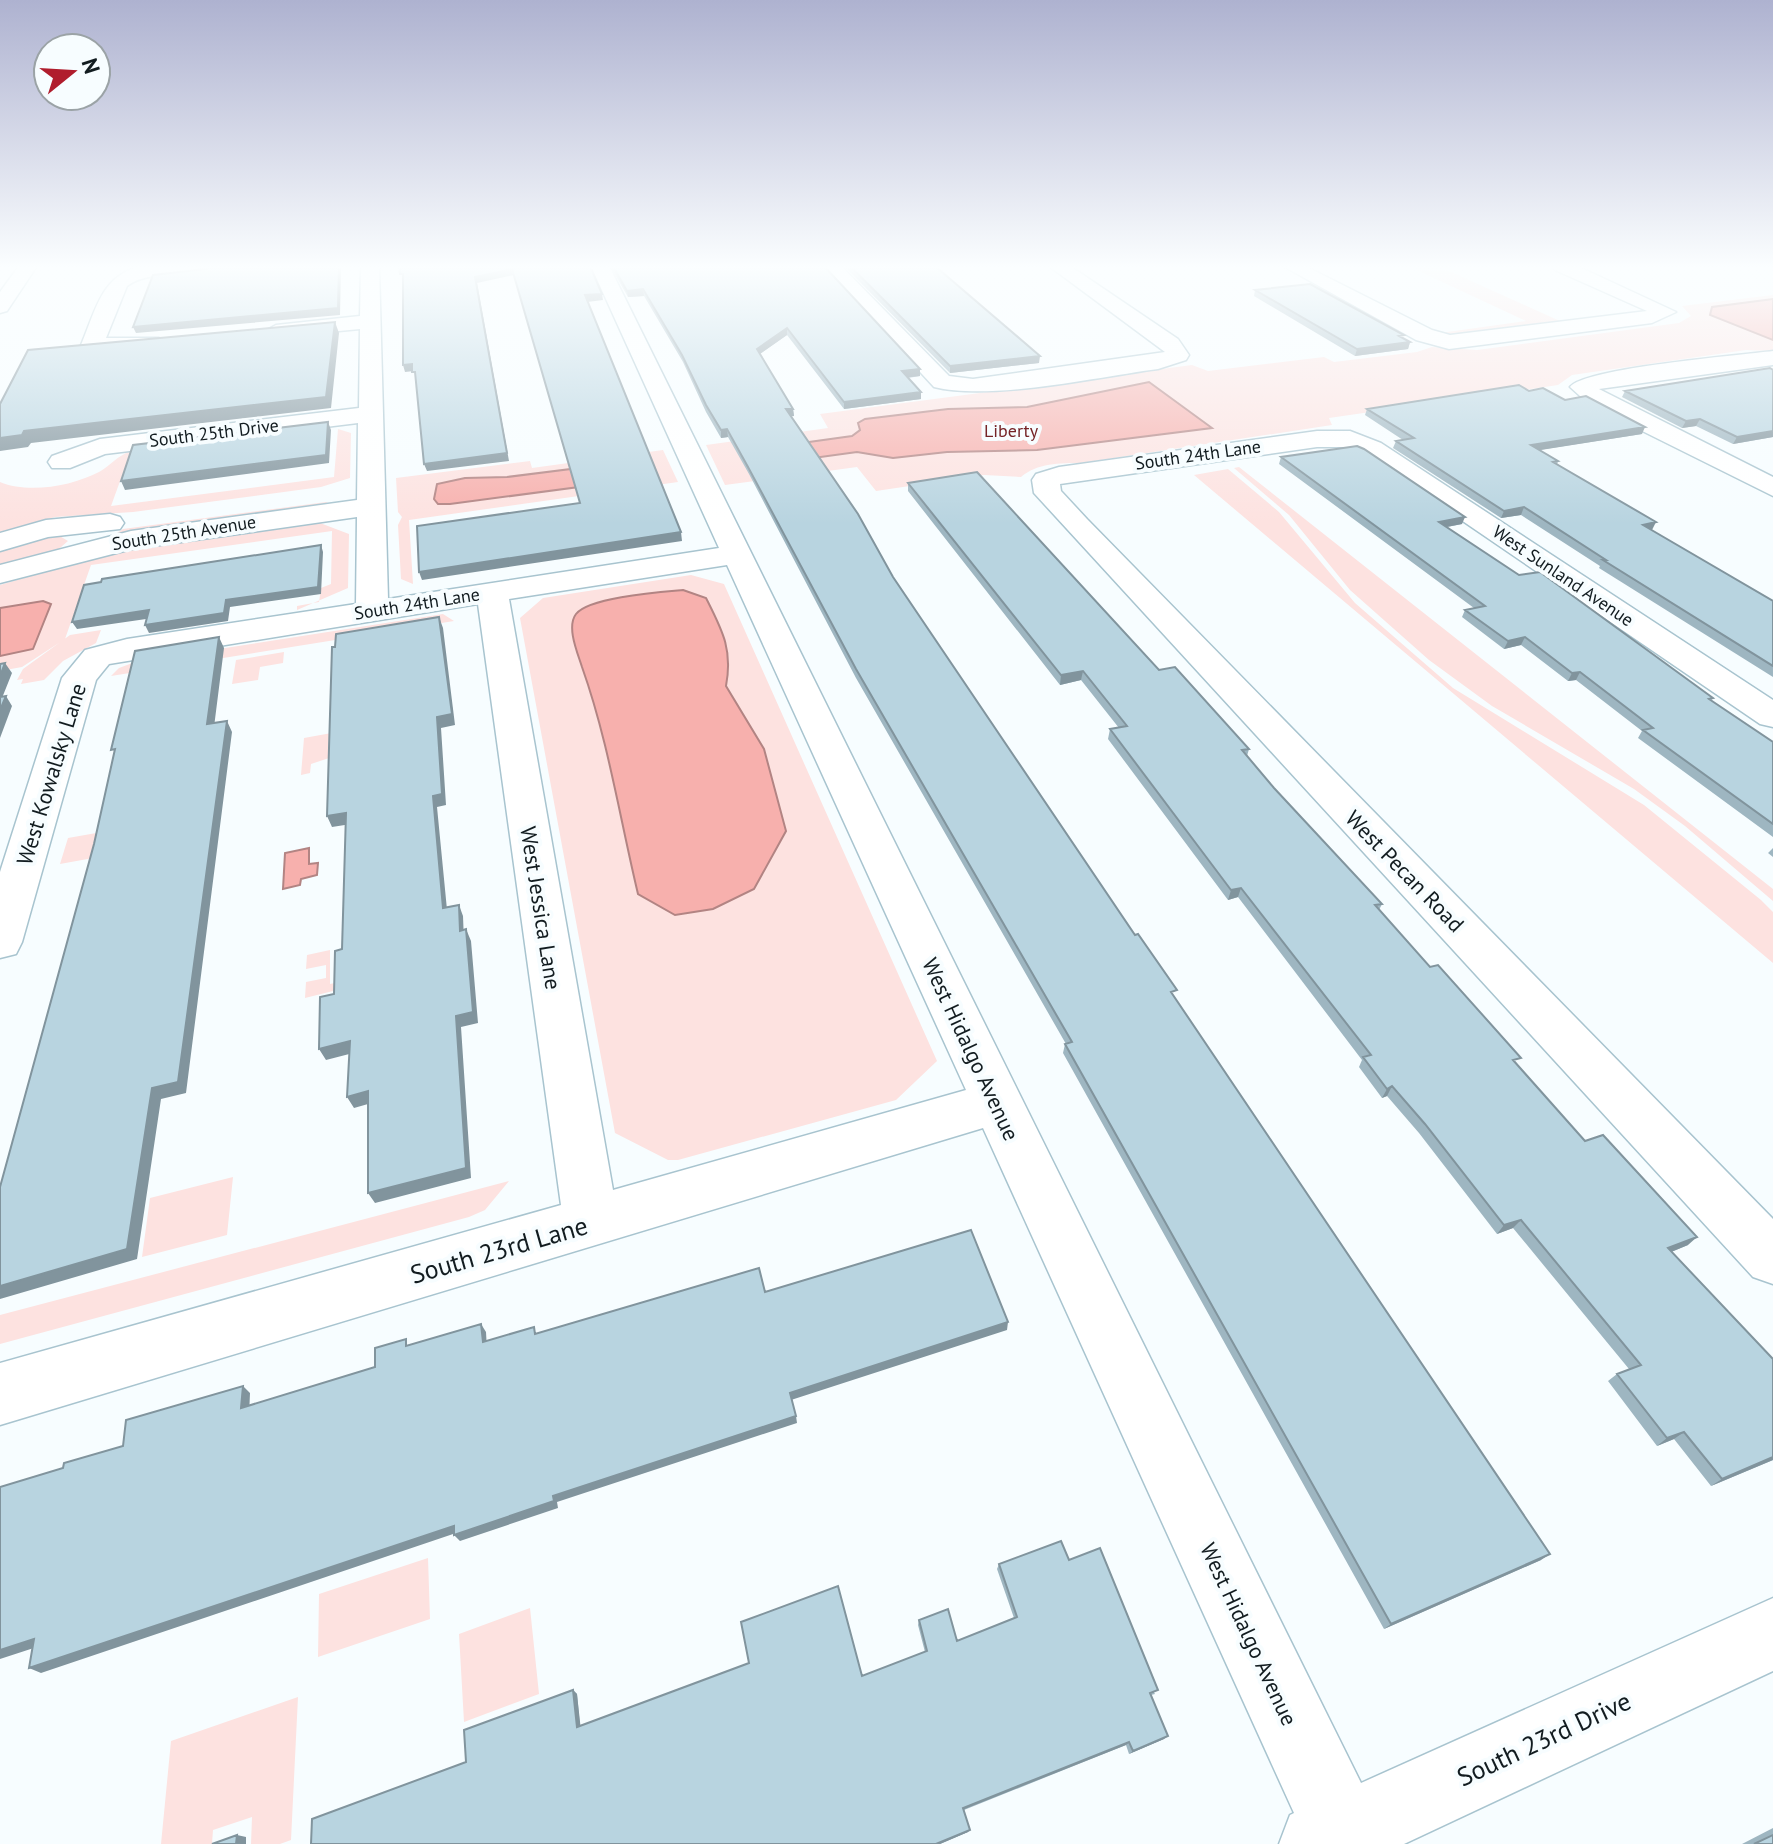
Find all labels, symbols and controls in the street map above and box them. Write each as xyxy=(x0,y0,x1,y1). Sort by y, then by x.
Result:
north arrow xyxy=(32,32,112,112)
text: N xyxy=(75,55,107,77)
street label: South 25th Drive xyxy=(148,413,280,452)
park label: Liberty xyxy=(984,419,1039,442)
street label: South 24th Lane xyxy=(1133,434,1262,475)
street label: South 25th Avenue xyxy=(110,510,258,555)
street label: West Sunland Avenue xyxy=(1488,520,1638,631)
street label: South 24th Lane xyxy=(352,582,481,625)
street label: West Kowalsky Lane xyxy=(10,680,92,868)
street label: West Pecan Road xyxy=(1340,804,1470,938)
street label: West Jessica Lane xyxy=(514,824,568,992)
street label: West Hidalgo Avenue xyxy=(916,953,1026,1145)
street label: South 23rd Lane xyxy=(406,1208,591,1291)
street label: West Hidalgo Avenue xyxy=(1194,1538,1304,1730)
street label: South 23rd Drive xyxy=(1452,1684,1636,1793)

